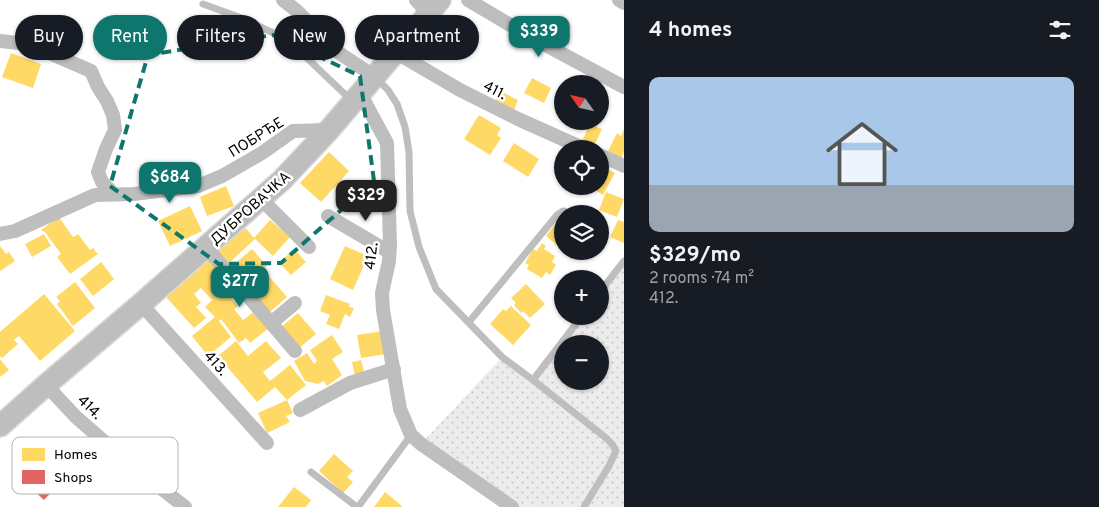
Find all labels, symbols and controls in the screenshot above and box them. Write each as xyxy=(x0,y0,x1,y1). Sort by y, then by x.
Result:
chip: Buy xyxy=(15,15,83,60)
chip: Rent xyxy=(93,15,167,60)
chip: Filters xyxy=(177,15,264,60)
chip: New xyxy=(274,15,345,60)
chip: Apartment xyxy=(355,15,479,60)
pin: $339 xyxy=(509,15,569,58)
icon: filters xyxy=(1046,16,1074,44)
text: 4 homes xyxy=(649,17,732,44)
text: $339 xyxy=(520,22,558,42)
north arrow xyxy=(554,75,609,130)
map controls xyxy=(554,75,609,390)
street label: 411. xyxy=(479,77,509,105)
icon: home xyxy=(817,109,907,199)
street label: ПОБРЂЕ xyxy=(226,114,288,163)
button: locate xyxy=(554,140,609,195)
pin: $684 xyxy=(140,162,200,204)
text: $684 xyxy=(150,168,190,188)
street label: ДУБРОВАЧКА xyxy=(207,168,295,250)
pin: $329 xyxy=(336,180,396,222)
text: $329 xyxy=(347,186,385,206)
button: layers xyxy=(554,205,609,260)
street label: 412. xyxy=(361,241,384,271)
text: $329/mo xyxy=(649,242,741,269)
pin: $277 xyxy=(210,266,270,308)
text: 2 rooms · 74 m² xyxy=(649,269,754,289)
button: + xyxy=(554,270,609,325)
text: $277 xyxy=(222,272,258,292)
text: 412. xyxy=(649,289,678,309)
button: − xyxy=(554,335,609,390)
street label: 413. xyxy=(199,348,231,380)
street label: 414. xyxy=(73,392,105,424)
legend xyxy=(12,437,178,494)
text: Homes xyxy=(54,447,98,464)
text: Shops xyxy=(54,470,93,487)

